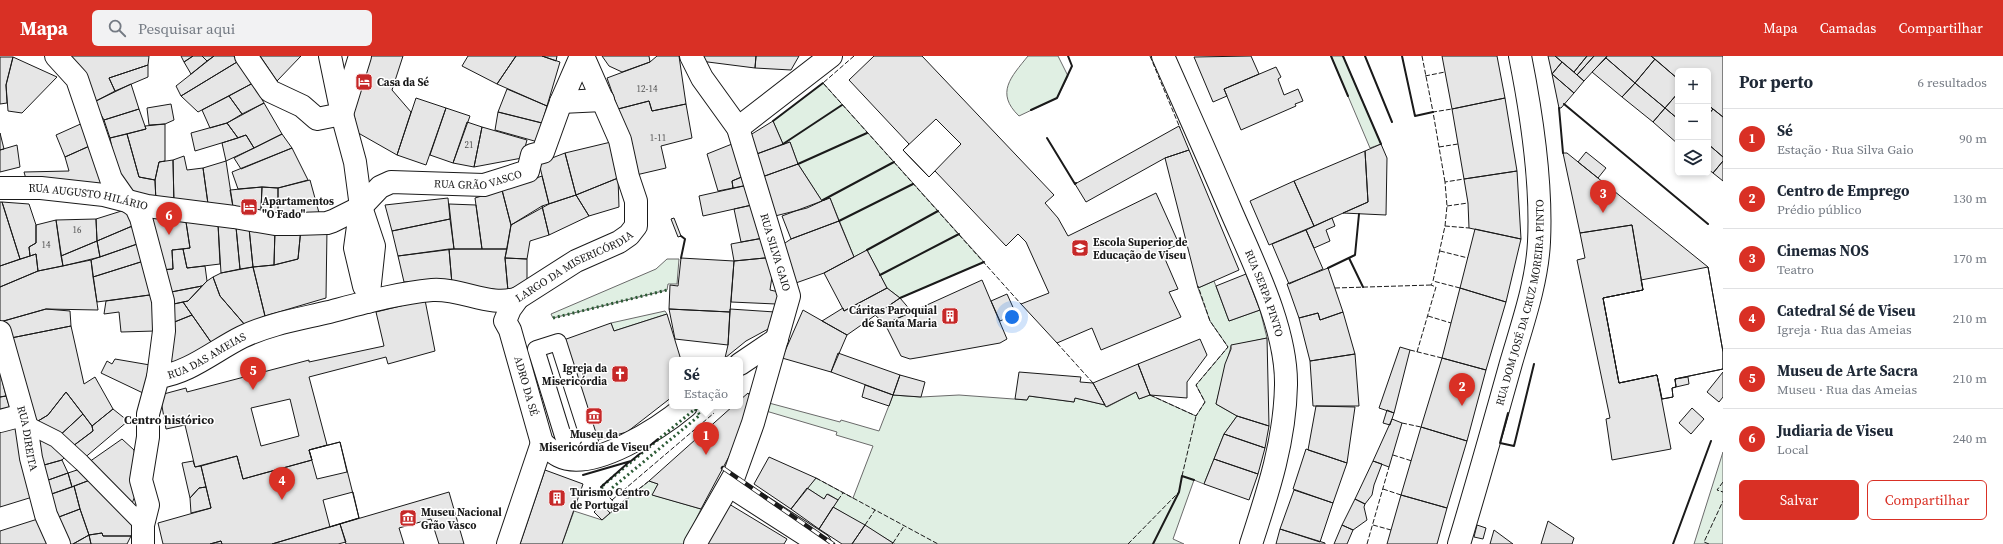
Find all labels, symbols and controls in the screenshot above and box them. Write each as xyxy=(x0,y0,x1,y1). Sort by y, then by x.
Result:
search box xyxy=(92,10,372,46)
text: Mapa xyxy=(20,15,68,41)
icon: search xyxy=(106,17,128,39)
text: Pesquisar aqui xyxy=(138,18,235,39)
text: Mapa xyxy=(1763,18,1798,38)
text: Camadas xyxy=(1820,18,1876,38)
text: Compartilhar xyxy=(1898,18,1983,38)
map controls xyxy=(1675,68,1711,176)
button: + xyxy=(1675,68,1711,104)
text: Por perto xyxy=(1739,70,1813,94)
hotel icon: Casa da Sé xyxy=(354,72,374,92)
text: 6 resultados xyxy=(1917,74,1987,91)
place label: Casa da Sé xyxy=(377,75,429,90)
house number: 12-14 xyxy=(637,83,658,95)
button: − xyxy=(1675,104,1711,140)
text: Sé xyxy=(1777,120,1793,141)
text: 1 xyxy=(1748,130,1756,147)
text: 90 m xyxy=(1959,130,1987,147)
house number: 1-11 xyxy=(650,132,666,144)
house number: 21 xyxy=(464,139,474,151)
button: layers xyxy=(1675,140,1711,176)
text: Estação · Rua Silva Gaio xyxy=(1777,141,1914,158)
street label: RUA GRÃO VASCO xyxy=(434,166,524,193)
pin: 3 xyxy=(1590,180,1616,213)
text: Centro de Emprego xyxy=(1777,180,1909,201)
street label: RUA AUGUSTO HILÁRIO xyxy=(29,181,150,213)
text: 2 xyxy=(1748,190,1756,207)
text: 130 m xyxy=(1953,190,1987,207)
place label: Apartamentos "O Fado" xyxy=(262,194,334,222)
hotel icon: Apartamentos "O Fado" xyxy=(239,197,259,217)
street label: RUA DOM JOSÉ DA CRUZ MOREIRA PINTO xyxy=(1492,199,1547,407)
text: Prédio público xyxy=(1777,201,1862,218)
pin: 6 xyxy=(156,202,182,235)
street label: RUA SILVA GAIO xyxy=(757,211,795,293)
house number: 16 xyxy=(72,224,82,236)
street label: LARGO DA MISERICÓRDIA xyxy=(512,227,637,305)
place label: Escola Superior de Educação de Viseu xyxy=(1093,235,1188,263)
school or university icon: Escola Superior de Educação de Viseu xyxy=(1070,238,1090,258)
house number: 14 xyxy=(41,239,51,251)
text: Cinemas NOS xyxy=(1777,240,1869,261)
street label: RUA SERPA PINTO xyxy=(1241,247,1287,339)
text: 3 xyxy=(1748,250,1756,267)
text: 170 m xyxy=(1953,250,1987,267)
text: Teatro xyxy=(1777,261,1814,278)
text: Catedral Sé de Viseu xyxy=(1777,300,1916,321)
place label: Cáritas Paroquial de Santa Maria xyxy=(849,303,937,331)
building icon: Cáritas Paroquial de Santa Maria xyxy=(940,306,960,326)
your location xyxy=(1002,307,1022,327)
text: 4 xyxy=(1748,310,1756,327)
text: 210 m xyxy=(1953,310,1987,327)
text: Igreja · Rua das Ameias xyxy=(1777,321,1912,338)
street label: RUA DAS AMEIAS xyxy=(166,329,249,382)
street label: ADRO DA SÉ xyxy=(510,355,542,418)
pin: 5 xyxy=(240,357,266,390)
popup xyxy=(669,357,743,409)
text: Museu de Arte Sacra xyxy=(1777,360,1918,381)
place label: Igreja da Misericórdia xyxy=(542,361,607,389)
church icon: Igreja da Misericórdia xyxy=(610,364,630,384)
text: Sé xyxy=(684,364,700,385)
text: 5 xyxy=(1748,370,1756,387)
text: 210 m xyxy=(1953,370,1987,387)
pin: 2 xyxy=(1449,373,1475,406)
text: Museu · Rua das Ameias xyxy=(1777,381,1917,398)
text: Estação xyxy=(684,385,728,402)
street label: RUA DIREITA xyxy=(14,404,42,473)
museum icon: Museu da Misericórdia de Viseu xyxy=(584,406,604,426)
district label: Centro histórico xyxy=(124,412,214,428)
text: Judiaria de Viseu xyxy=(1777,420,1893,441)
pin: 1 xyxy=(693,422,719,455)
place label: Museu da Misericórdia de Viseu xyxy=(539,427,649,455)
text: 6 xyxy=(1748,430,1756,447)
text: 240 m xyxy=(1953,430,1987,447)
text: Local xyxy=(1777,441,1809,458)
pin: 4 xyxy=(269,467,295,500)
button: Salvar xyxy=(1739,480,1859,520)
button: Compartilhar xyxy=(1867,480,1987,520)
place label: Turismo Centro de Portugal xyxy=(570,485,650,513)
building icon: Turismo Centro de Portugal xyxy=(547,488,567,508)
place label: Museu Nacional Grão Vasco xyxy=(421,505,502,533)
museum icon: Museu Nacional Grão Vasco xyxy=(398,508,418,528)

